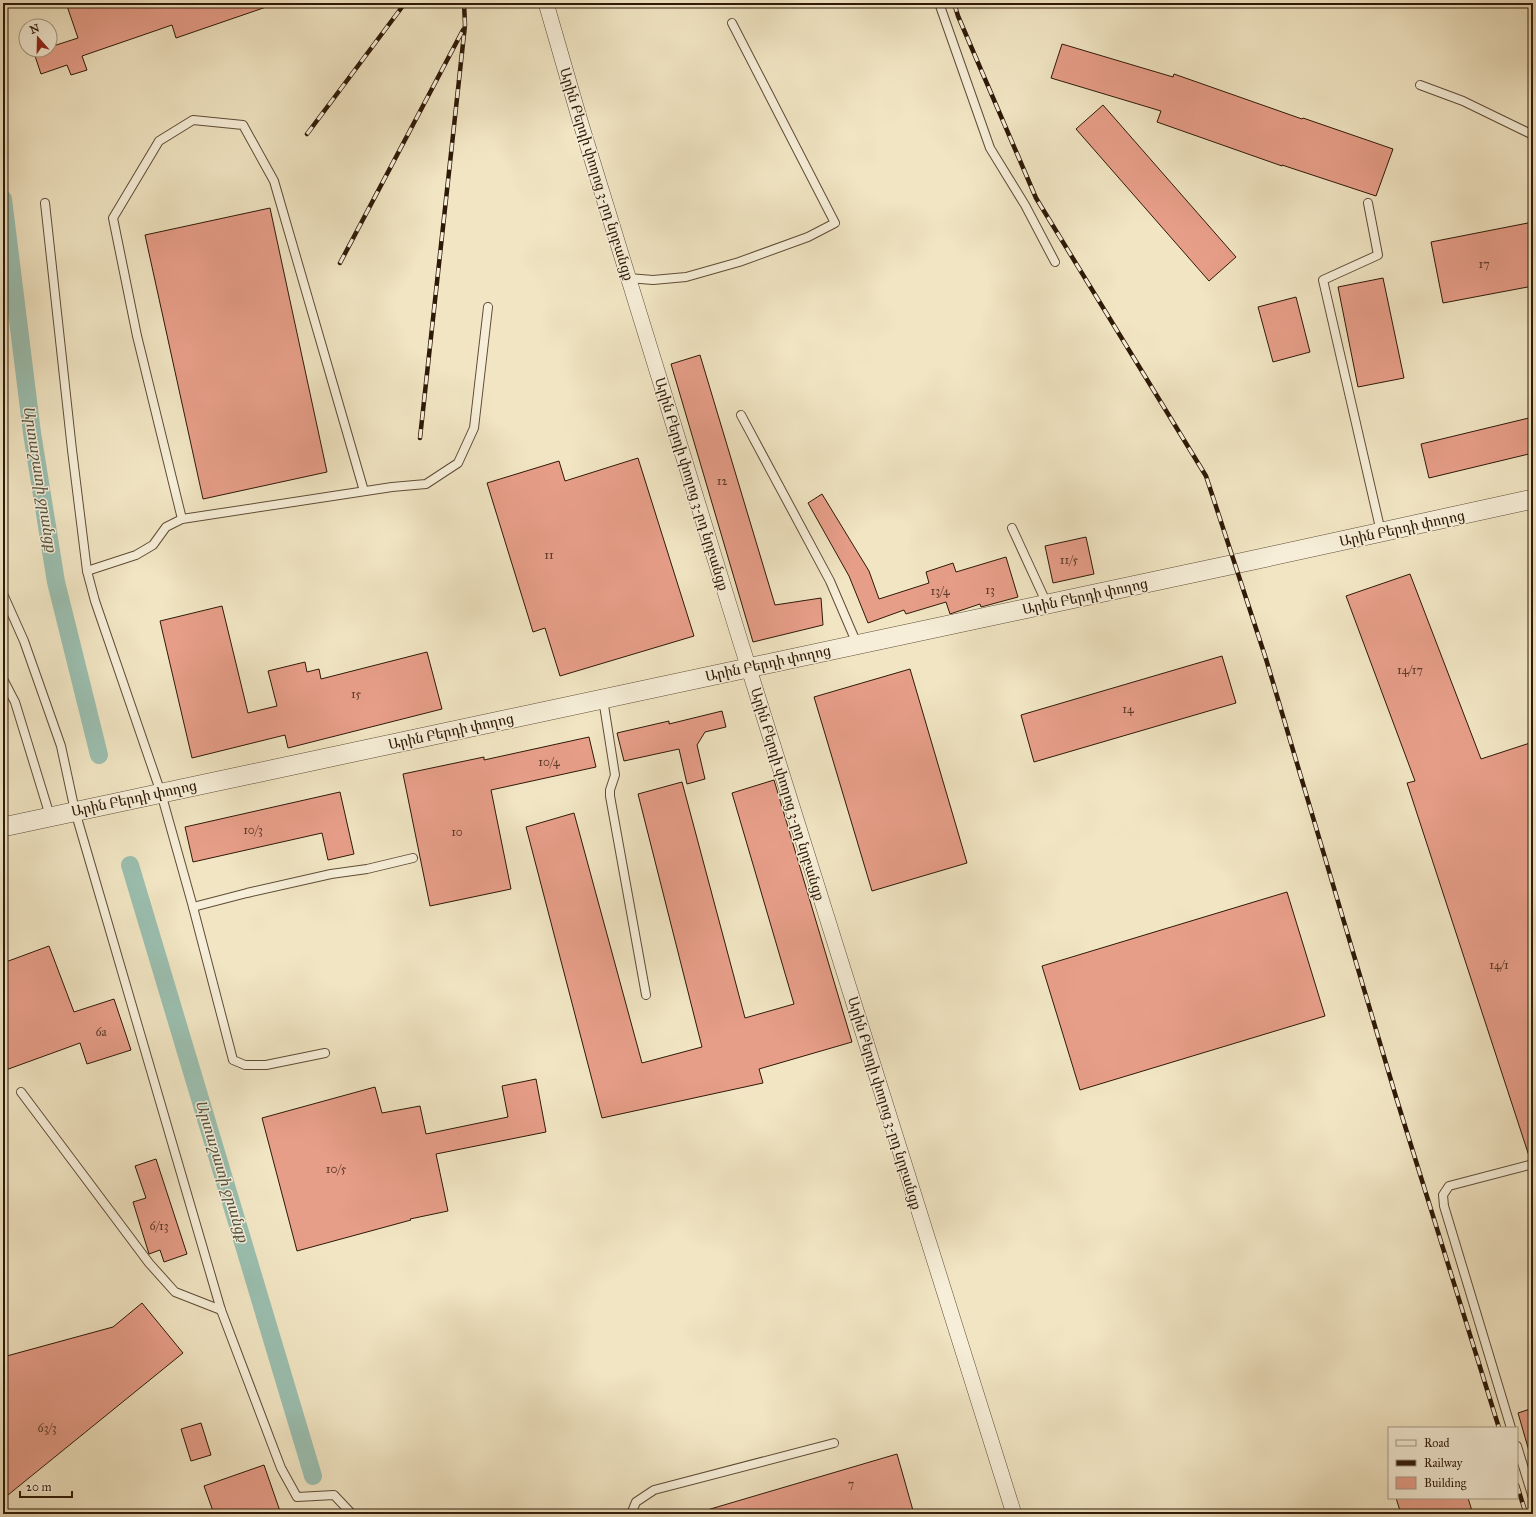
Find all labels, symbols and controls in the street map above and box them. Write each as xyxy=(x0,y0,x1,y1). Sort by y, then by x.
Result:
north arrow xyxy=(18,18,58,58)
text: N xyxy=(28,21,42,37)
street label: Արին Բերդի փողոց 3-րդ նրբանցք xyxy=(556,66,637,283)
house number: 17 xyxy=(1478,257,1490,271)
street label: Արին Բերդի փողոց 3-րդ նրբանցք xyxy=(651,376,732,593)
water label: Արտաշատի ջրանցք xyxy=(19,405,61,555)
house number: 12 xyxy=(717,474,727,488)
street label: Արին Բերդի փողոց xyxy=(1338,507,1466,550)
house number: 11 xyxy=(544,548,554,562)
house number: 11/5 xyxy=(1060,553,1079,567)
street label: Արին Բերդի փողոց xyxy=(1021,575,1149,618)
house number: 13 xyxy=(985,583,995,597)
house number: 13/4 xyxy=(930,584,950,598)
street label: Արին Բերդի փողոց xyxy=(704,642,832,685)
house number: 14/17 xyxy=(1397,663,1423,677)
street label: Արին Բերդի փողոց 3-րդ նրբանցք xyxy=(747,686,828,903)
house number: 15 xyxy=(351,687,362,701)
house number: 14 xyxy=(1122,702,1134,716)
street label: Արին Բերդի փողոց xyxy=(387,710,515,753)
house number: 10/4 xyxy=(538,755,560,769)
street label: Արին Բերդի փողոց xyxy=(70,777,198,820)
house number: 10/3 xyxy=(243,823,263,837)
house number: 10 xyxy=(451,825,463,839)
house number: 14/1 xyxy=(1489,958,1509,972)
street label: Արին Բերդի փողոց 3-րդ նրբանցք xyxy=(844,995,925,1212)
house number: 6a xyxy=(95,1025,108,1039)
water label: Արտաշատի ջրանցք xyxy=(191,1098,253,1246)
house number: 10/5 xyxy=(326,1162,347,1176)
house number: 6/13 xyxy=(150,1219,169,1233)
house number: 63/3 xyxy=(38,1421,57,1435)
legend xyxy=(1388,1427,1518,1499)
text: Road xyxy=(1424,1436,1450,1450)
text: Railway xyxy=(1424,1456,1463,1470)
scale bar xyxy=(20,1473,72,1499)
text: Building xyxy=(1424,1476,1467,1491)
house number: 7 xyxy=(848,1477,854,1491)
text: 20 m xyxy=(26,1480,52,1494)

